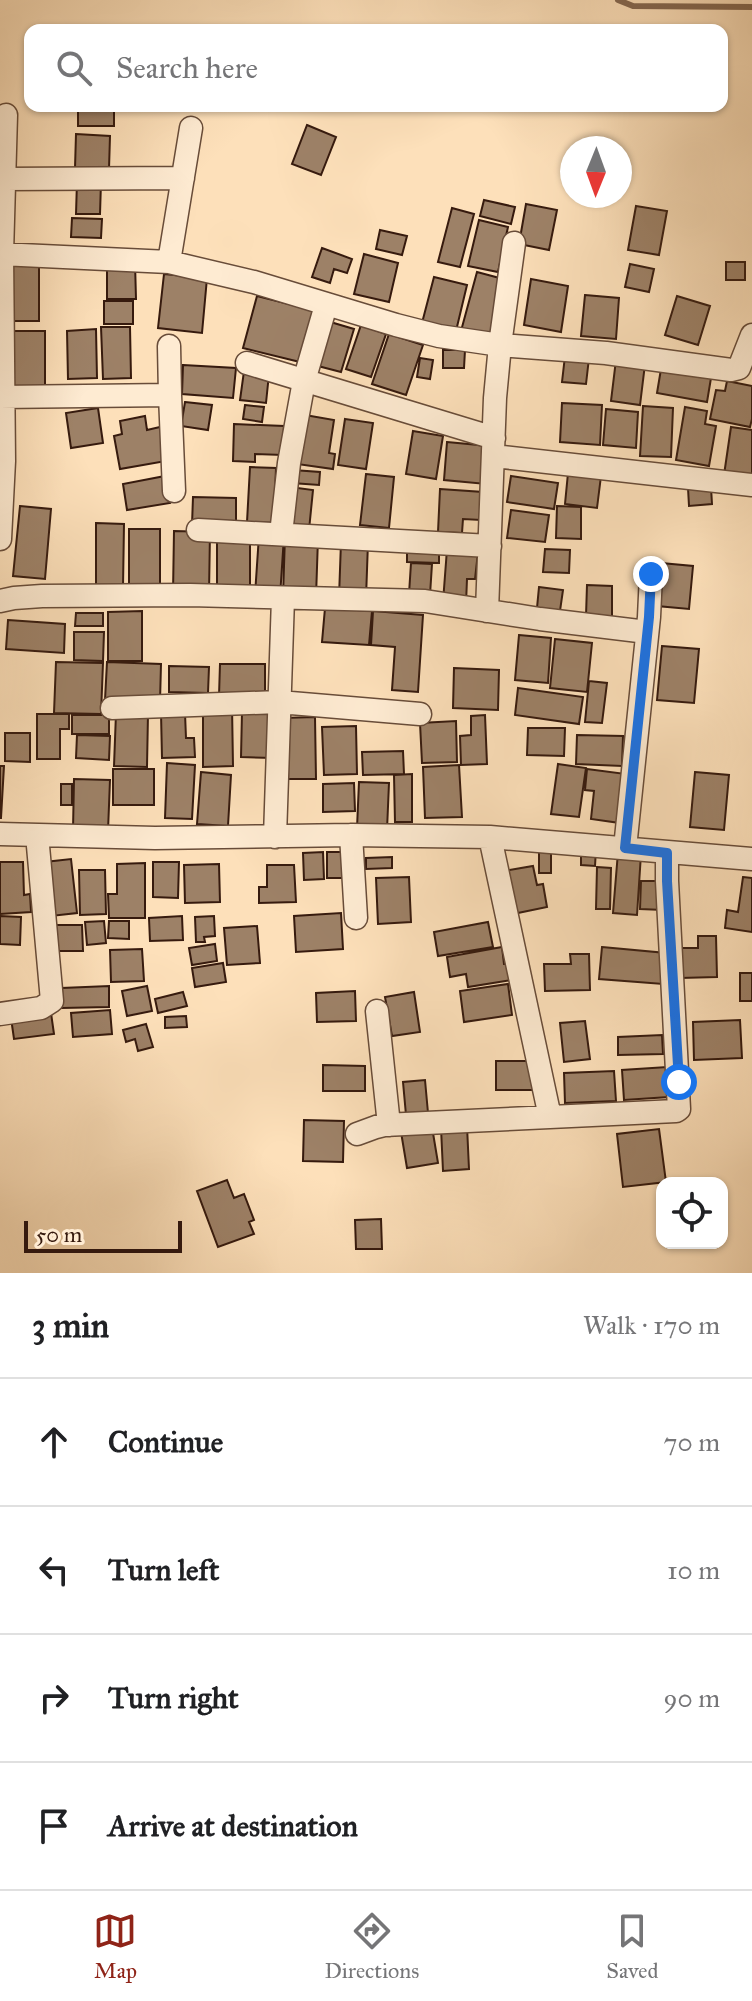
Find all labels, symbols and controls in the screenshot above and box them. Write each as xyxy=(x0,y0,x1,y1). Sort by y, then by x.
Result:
search box xyxy=(24,24,728,112)
icon: search xyxy=(52,46,96,90)
text: Search here xyxy=(116,50,258,86)
north arrow xyxy=(560,136,632,208)
route end xyxy=(633,556,669,592)
route start xyxy=(661,1064,697,1100)
map controls xyxy=(656,1177,728,1249)
button: locate xyxy=(656,1177,728,1249)
scale bar xyxy=(24,1217,182,1253)
text: 50 m xyxy=(36,1221,82,1248)
text: 3 min xyxy=(32,1305,109,1346)
text: Walk · 170 m xyxy=(583,1309,720,1341)
icon: ahead xyxy=(32,1420,76,1464)
text: Continue xyxy=(108,1424,223,1460)
text: 70 m xyxy=(664,1426,720,1458)
icon: left xyxy=(32,1548,76,1592)
text: Turn left xyxy=(108,1552,219,1588)
text: 10 m xyxy=(667,1554,720,1586)
icon: right xyxy=(32,1676,76,1720)
text: Turn right xyxy=(108,1680,239,1716)
text: 90 m xyxy=(663,1682,720,1714)
icon: arrive xyxy=(32,1804,76,1848)
text: Arrive at destination xyxy=(108,1808,358,1844)
tab: Map xyxy=(93,1909,137,1984)
tab: Directions xyxy=(324,1909,419,1984)
tab: Saved xyxy=(606,1909,658,1984)

